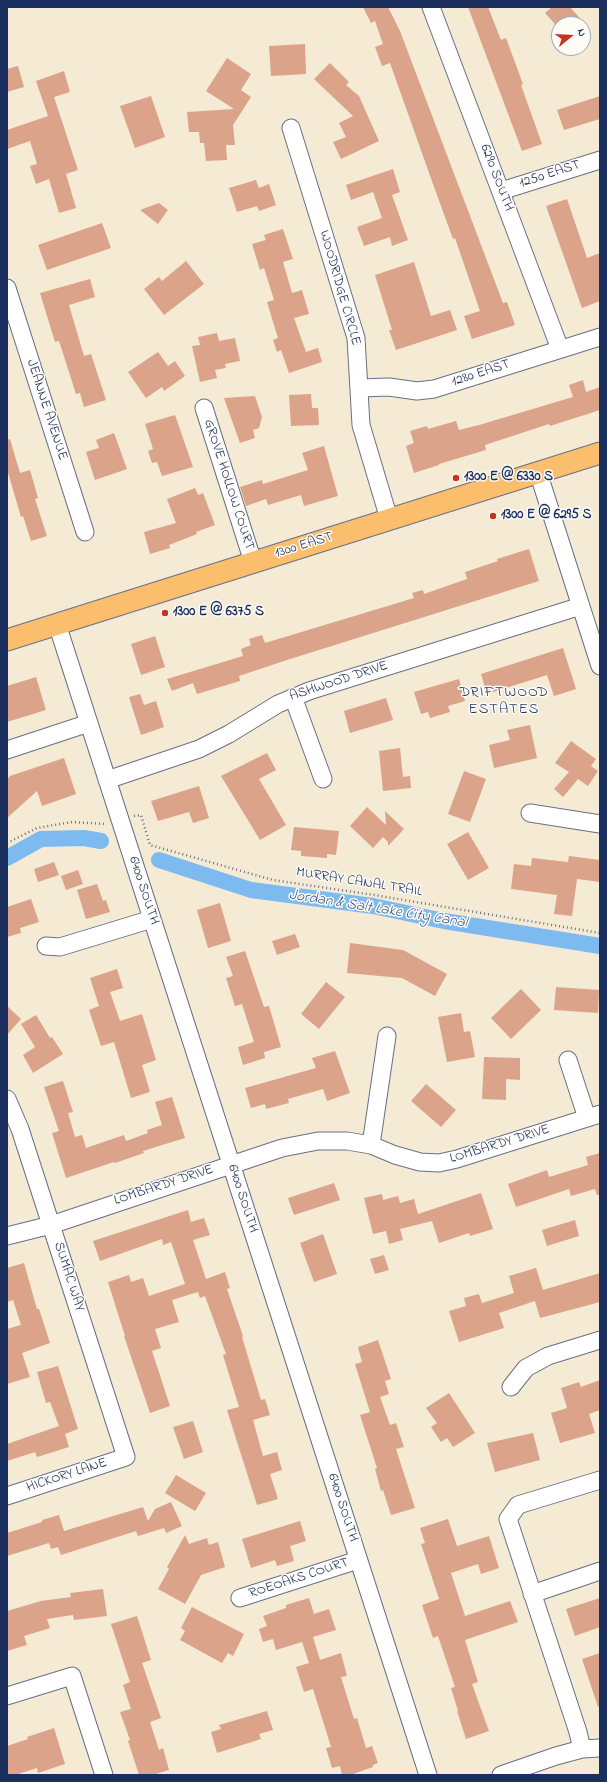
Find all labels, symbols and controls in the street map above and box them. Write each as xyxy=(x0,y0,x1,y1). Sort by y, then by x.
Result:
north arrow xyxy=(551,16,591,56)
text: N xyxy=(573,27,590,39)
street label: 6290 SOUTH xyxy=(476,142,516,214)
street label: 1250 EAST xyxy=(517,157,583,193)
street label: WOODRIDGE CIRCLE xyxy=(315,228,363,348)
street label: JEANNE AVENUE xyxy=(22,357,70,463)
street label: 1280 EAST xyxy=(450,357,512,391)
street label: GROVE HOLLOW COURT xyxy=(199,417,257,553)
place label: 1300 E @ 6330 S xyxy=(464,470,553,486)
marker: 1300 E @ 6330 S xyxy=(451,473,461,483)
place label: 1300 E @ 6295 S xyxy=(501,508,592,524)
marker: 1300 E @ 6295 S xyxy=(488,511,498,521)
street label: 1300 EAST xyxy=(273,529,335,563)
place label: 1300 E @ 6375 S xyxy=(173,605,264,621)
marker: 1300 E @ 6375 S xyxy=(160,608,170,618)
street label: ASHWOOD DRIVE xyxy=(288,658,390,706)
district label: DRIFTWOOD ESTATES xyxy=(459,685,549,720)
street label: 6400 SOUTH xyxy=(124,855,162,927)
street label: MURRAY CANAL TRAIL xyxy=(295,865,423,901)
water label: Jordan & Salt Lake City Canal xyxy=(288,887,468,933)
street label: LOMBARDY DRIVE xyxy=(448,1122,552,1168)
street label: LOMBARDY DRIVE xyxy=(112,1162,216,1210)
street label: 6400 SOUTH xyxy=(223,1163,261,1235)
street label: SUMAC WAY xyxy=(49,1240,87,1314)
street label: HICKORY LANE xyxy=(25,1455,109,1497)
street label: 6400 SOUTH xyxy=(323,1472,361,1544)
street label: ROEOAKS COURT xyxy=(247,1555,351,1603)

